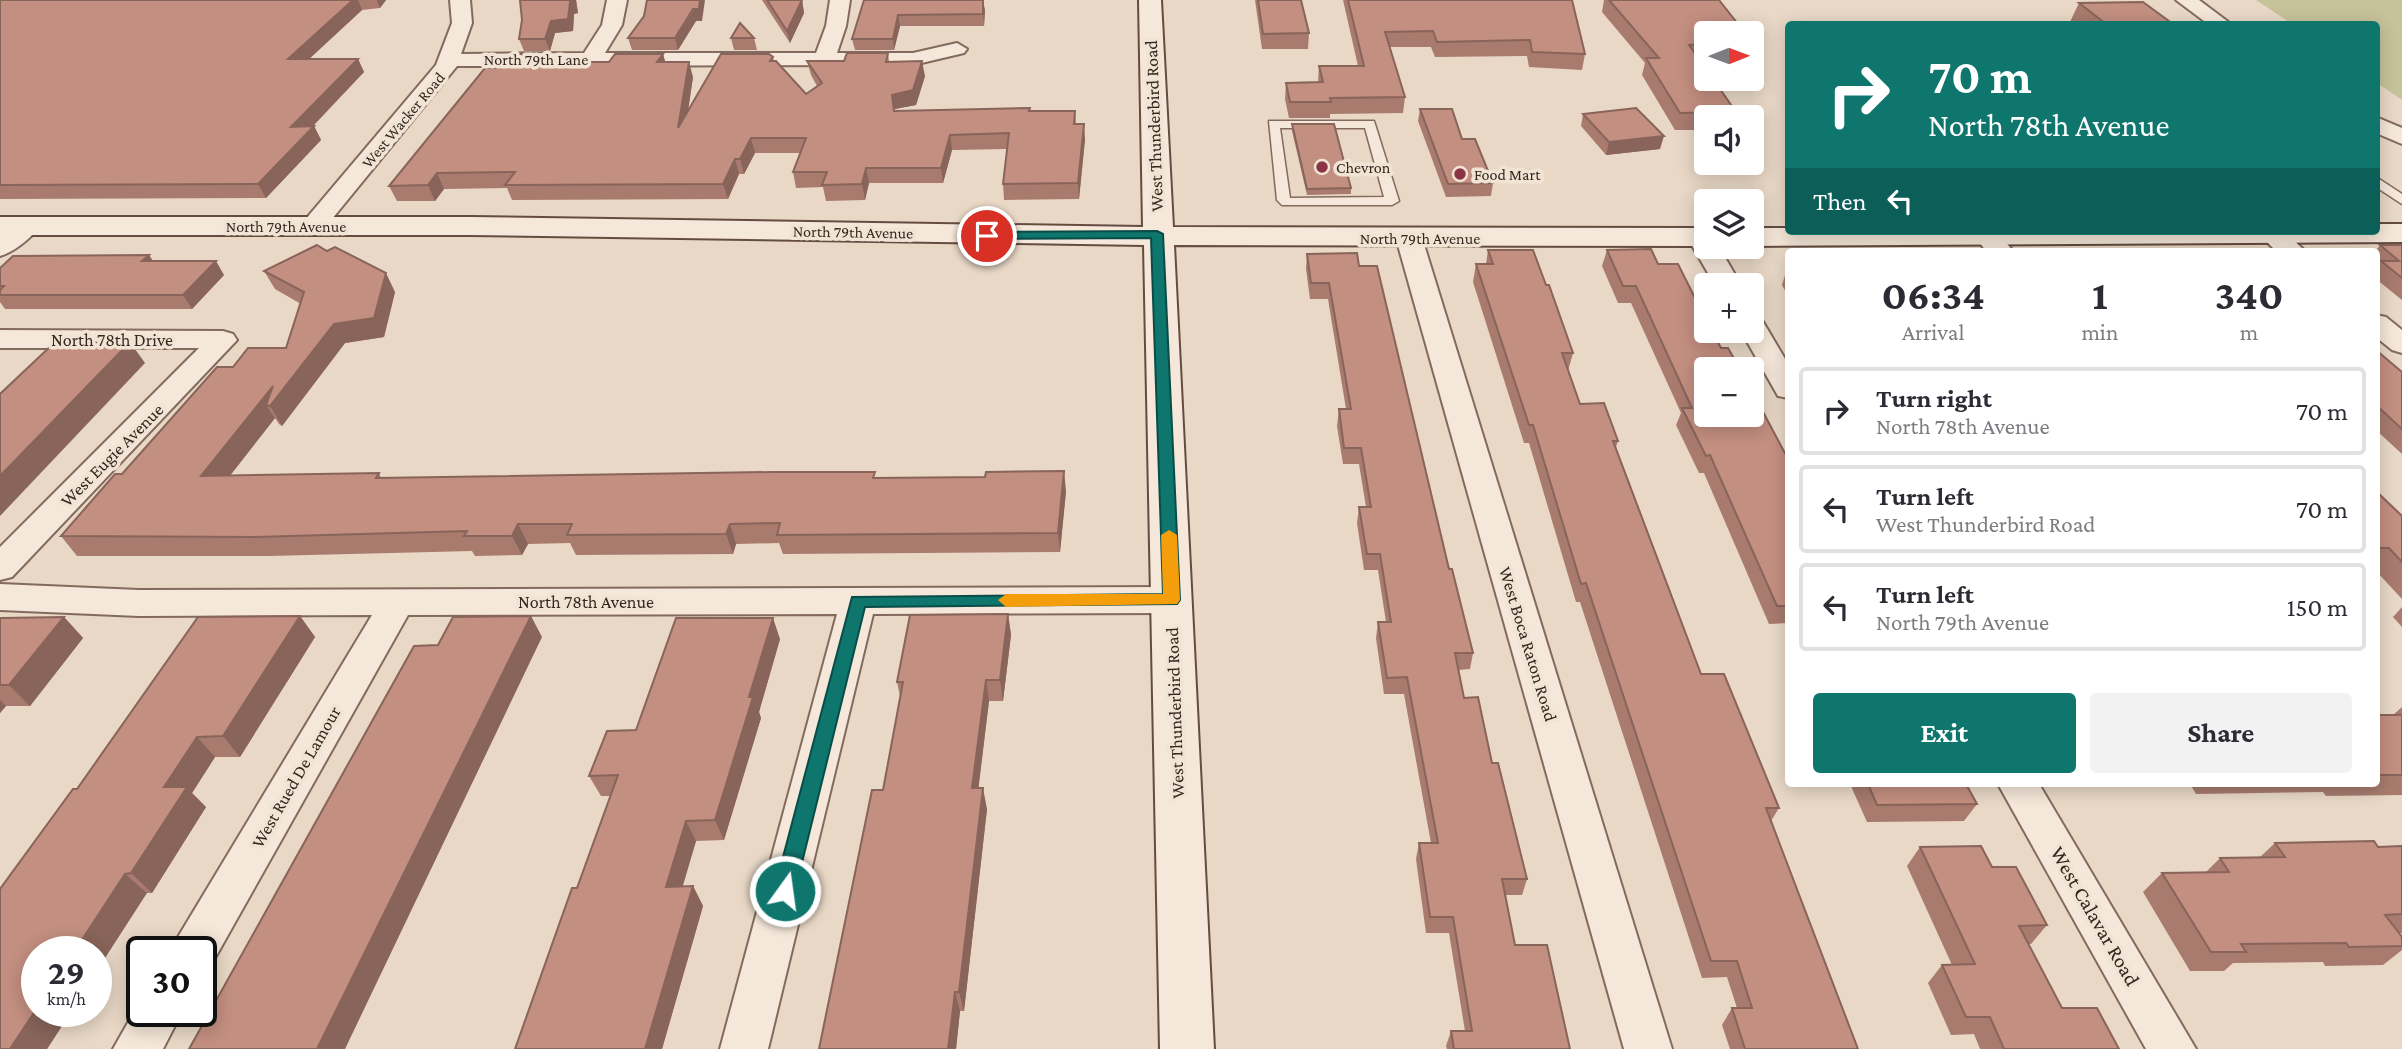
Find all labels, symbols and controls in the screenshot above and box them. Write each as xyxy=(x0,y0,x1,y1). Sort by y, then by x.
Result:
north arrow xyxy=(1694,21,1764,91)
map controls xyxy=(1694,21,1764,427)
street label: West Thunderbird Road xyxy=(1141,39,1167,212)
icon: right xyxy=(1813,49,1904,140)
text: 70 m xyxy=(1928,49,2032,104)
street label: North 79th Lane xyxy=(484,51,588,68)
street label: West Wacker Road xyxy=(358,68,448,171)
button: sound xyxy=(1694,105,1764,175)
text: North 78th Avenue xyxy=(1928,107,2170,143)
marker: Chevron xyxy=(1314,159,1330,175)
place label: Chevron xyxy=(1336,159,1391,176)
marker: Food Mart xyxy=(1452,166,1468,182)
place label: Food Mart xyxy=(1474,166,1541,183)
icon: left xyxy=(1881,182,1919,220)
text: Then xyxy=(1813,187,1867,216)
button: layers xyxy=(1694,189,1764,259)
pin xyxy=(957,206,1017,266)
icon: arrive xyxy=(968,217,1006,255)
street label: North 79th Avenue xyxy=(226,218,346,235)
street label: North 79th Avenue xyxy=(793,222,913,242)
street label: North 79th Avenue xyxy=(1360,230,1480,247)
text: 06:34 xyxy=(1882,271,1985,318)
text: 1 xyxy=(2092,271,2108,318)
text: 340 xyxy=(2215,271,2283,318)
button: + xyxy=(1694,273,1764,343)
text: Arrival xyxy=(1902,319,1964,345)
text: min xyxy=(2081,319,2118,345)
text: m xyxy=(2240,319,2258,345)
street label: North 78th Drive xyxy=(51,330,173,350)
button: − xyxy=(1694,357,1764,427)
text: Turn right xyxy=(1876,384,1992,413)
icon: right xyxy=(1817,392,1855,430)
text: 70 m xyxy=(2296,397,2348,426)
street label: West Eugie Avenue xyxy=(56,399,168,511)
text: North 78th Avenue xyxy=(1876,413,2050,439)
text: Turn left xyxy=(1876,482,1974,511)
icon: left xyxy=(1817,490,1855,528)
text: 70 m xyxy=(2296,495,2348,524)
text: West Thunderbird Road xyxy=(1876,511,2095,537)
street label: West Boca Raton Road xyxy=(1495,564,1561,724)
text: Turn left xyxy=(1876,580,1974,609)
icon: left xyxy=(1817,588,1855,626)
street label: North 78th Avenue xyxy=(518,592,654,612)
text: 150 m xyxy=(2287,593,2348,622)
text: North 79th Avenue xyxy=(1876,609,2049,635)
street label: West Thunderbird Road xyxy=(1162,626,1188,799)
button: Exit xyxy=(1813,693,2076,773)
button: Share xyxy=(2090,693,2352,773)
street label: West Rued De Lamour xyxy=(247,702,345,851)
street label: West Calavar Road xyxy=(2045,842,2145,990)
position arrow xyxy=(748,854,822,928)
speed limit sign: 30 xyxy=(126,936,217,1027)
text: 29 xyxy=(48,953,85,992)
text: km/h xyxy=(47,989,86,1009)

